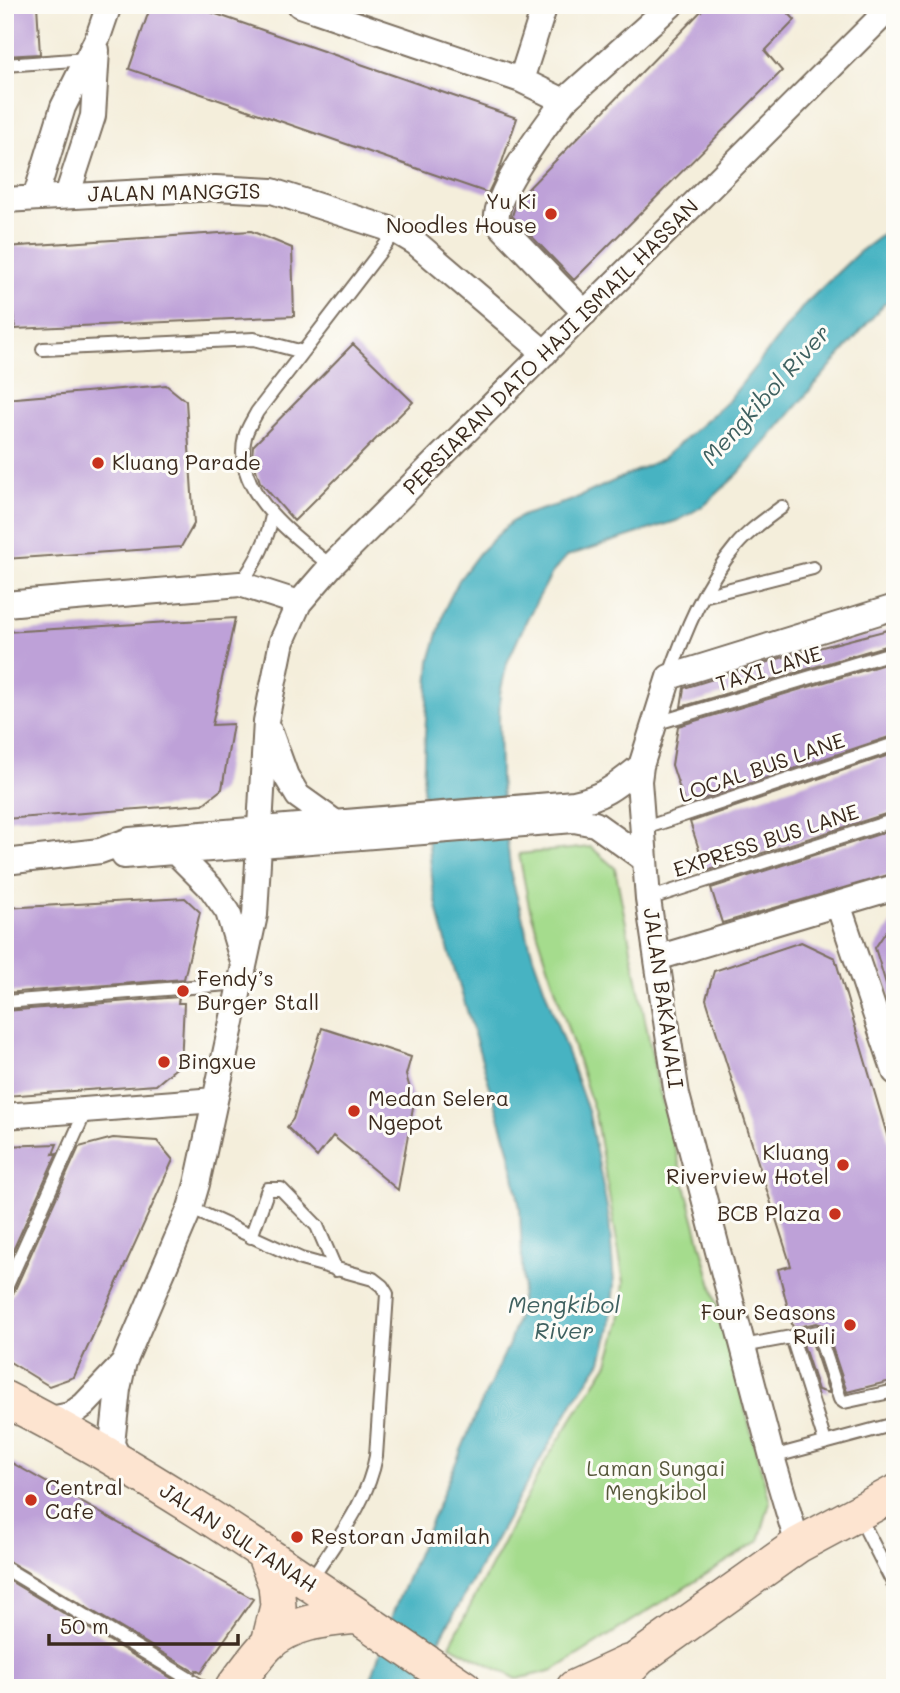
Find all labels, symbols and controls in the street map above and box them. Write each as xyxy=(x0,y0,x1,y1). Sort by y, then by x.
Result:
street label: JALAN MANGGIS xyxy=(87,176,261,207)
place label: Yu Ki Noodles House xyxy=(386,187,537,238)
street label: PERSIARAN DATO HAJI ISMAIL HASSAN xyxy=(396,192,704,500)
marker: Yu Ki Noodles House xyxy=(543,206,559,222)
water label: Mengkibol River xyxy=(694,318,836,471)
place label: Kluang Parade xyxy=(112,448,261,475)
marker: Kluang Parade xyxy=(90,455,106,471)
street label: TAXI LANE xyxy=(712,639,825,696)
street label: LOCAL BUS LANE xyxy=(675,726,848,808)
street label: EXPRESS BUS LANE xyxy=(669,797,862,882)
street label: JALAN BAKAWALI xyxy=(638,906,691,1090)
place label: Fendy’s Burger Stall xyxy=(197,964,319,1015)
marker: Fendy’s Burger Stall xyxy=(175,983,191,999)
place label: Bingxue xyxy=(178,1047,256,1074)
marker: Bingxue xyxy=(156,1054,172,1070)
place label: Medan Selera Ngepot xyxy=(368,1084,509,1135)
marker: Medan Selera Ngepot xyxy=(346,1103,362,1119)
place label: Kluang Riverview Hotel xyxy=(666,1138,829,1189)
marker: Kluang Riverview Hotel xyxy=(835,1157,851,1173)
place label: BCB Plaza xyxy=(717,1199,821,1226)
marker: BCB Plaza xyxy=(827,1206,843,1222)
water label: Mengkibol River xyxy=(508,1289,620,1345)
place label: Four Seasons Ruili xyxy=(701,1298,836,1349)
marker: Four Seasons Ruili xyxy=(842,1317,858,1333)
park label: Laman Sungai Mengkibol xyxy=(587,1454,725,1505)
place label: Central Cafe xyxy=(45,1473,123,1524)
street label: JALAN SULTANAH xyxy=(155,1476,322,1598)
marker: Central Cafe xyxy=(23,1492,39,1508)
place label: Restoran Jamilah xyxy=(311,1522,489,1549)
marker: Restoran Jamilah xyxy=(289,1529,305,1545)
scale bar xyxy=(49,1602,238,1646)
text: 50 m xyxy=(60,1612,109,1639)

